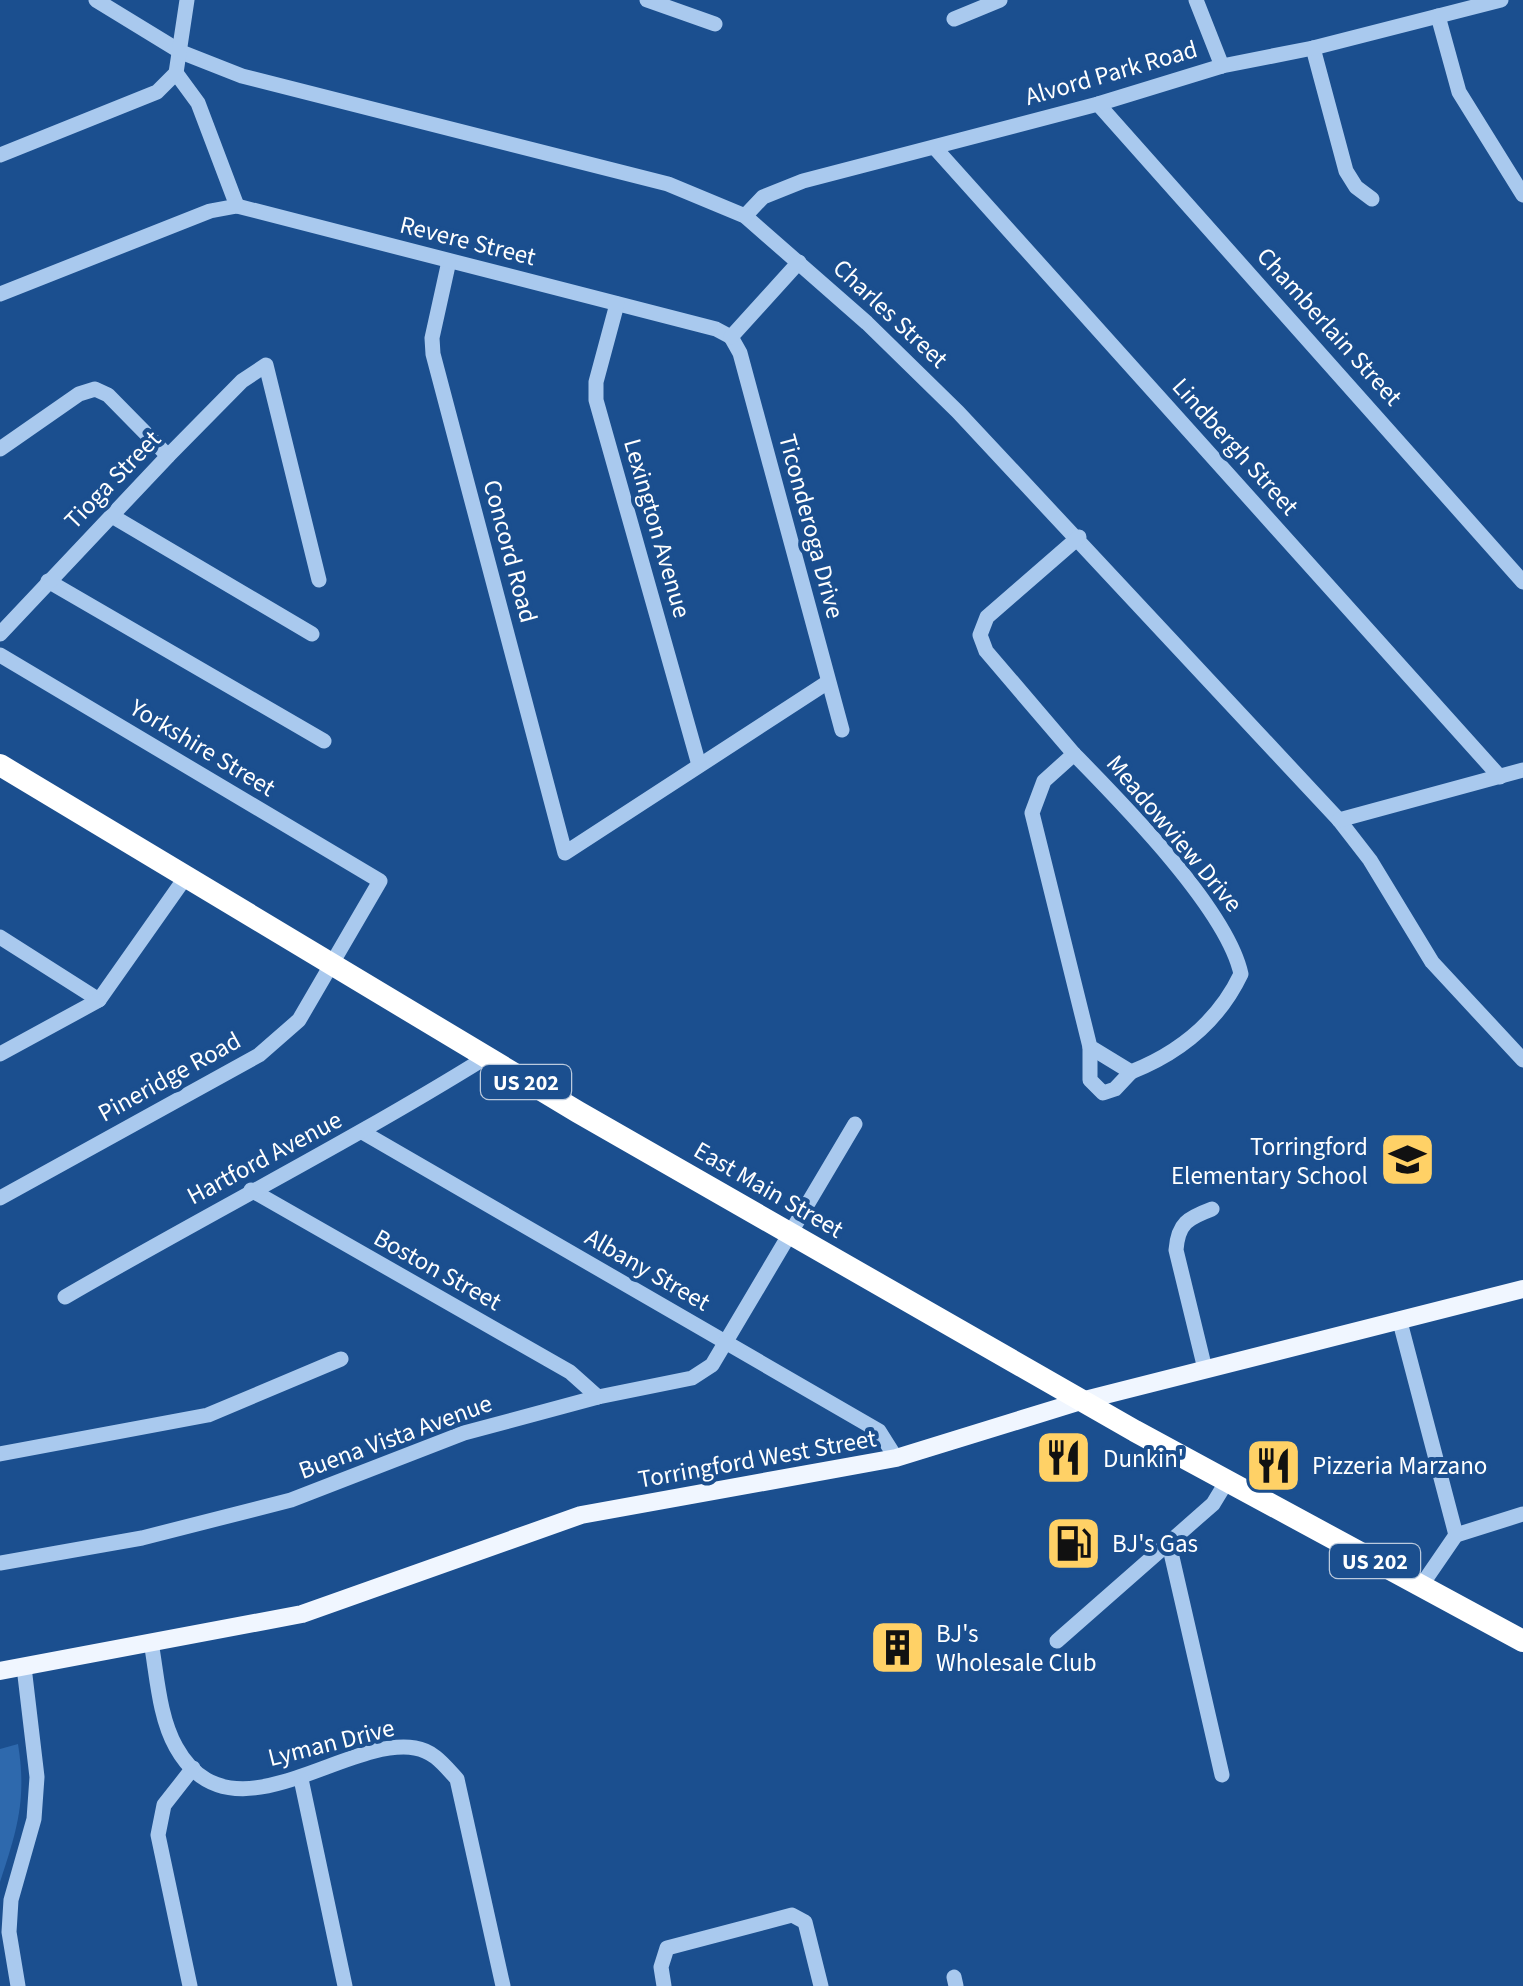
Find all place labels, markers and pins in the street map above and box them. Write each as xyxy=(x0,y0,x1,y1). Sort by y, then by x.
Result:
place label: Torringford Elementary School xyxy=(1171,1129,1368,1194)
school or university icon: Torringford Elementary School xyxy=(1377,1130,1437,1190)
restaurant icon: Dunkin' xyxy=(1034,1428,1094,1488)
restaurant icon: Pizzeria Marzano xyxy=(1243,1435,1303,1495)
place label: Dunkin' xyxy=(1103,1441,1184,1477)
place label: Pizzeria Marzano xyxy=(1312,1448,1487,1484)
fuel station icon: BJ's Gas xyxy=(1043,1513,1103,1573)
place label: BJ's Gas xyxy=(1112,1526,1198,1562)
place label: BJ's Wholesale Club xyxy=(936,1616,1097,1681)
building icon: BJ's Wholesale Club xyxy=(867,1617,927,1677)

